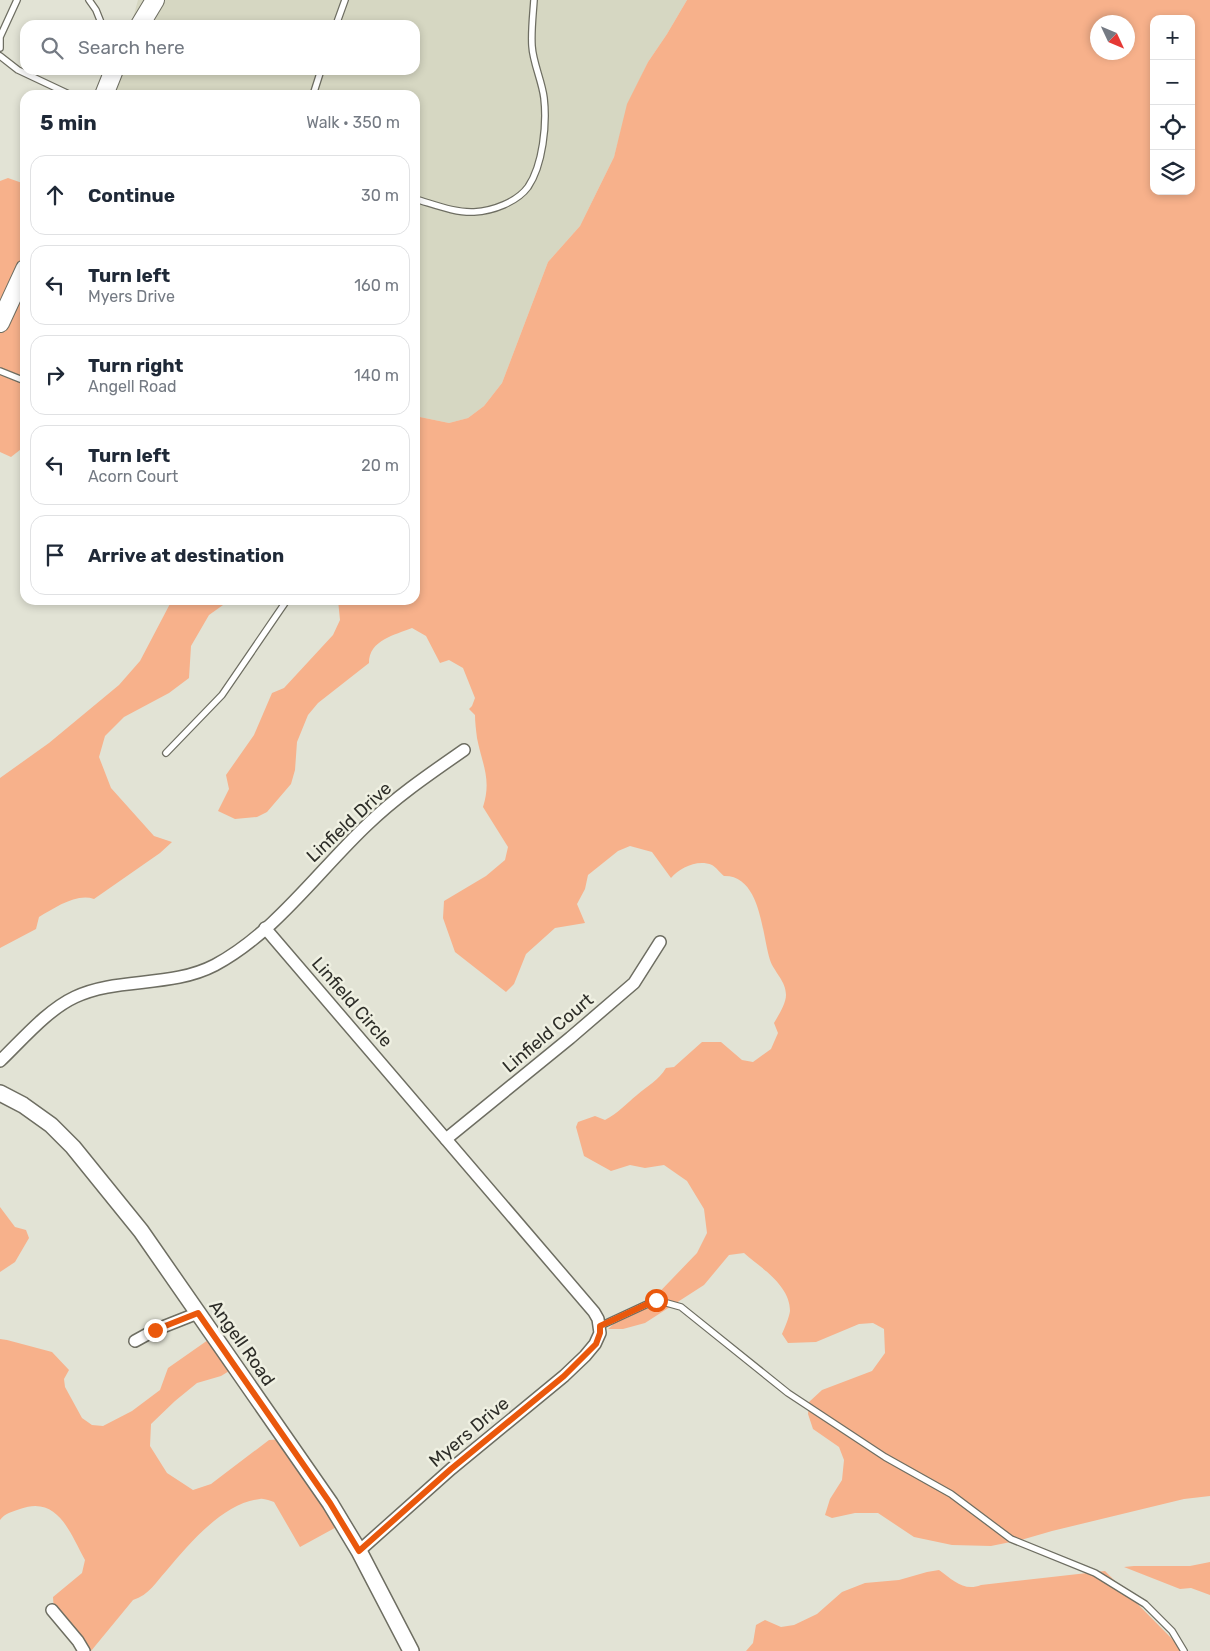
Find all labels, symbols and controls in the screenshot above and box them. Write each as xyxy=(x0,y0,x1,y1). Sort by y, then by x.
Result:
north arrow xyxy=(1090,15,1135,60)
map controls xyxy=(1150,15,1195,195)
button: + xyxy=(1150,15,1195,60)
search box xyxy=(20,20,420,75)
icon: search xyxy=(38,34,66,62)
text: Search here xyxy=(78,36,185,59)
button: − xyxy=(1150,60,1195,105)
button: locate xyxy=(1150,105,1195,150)
text: 5 min xyxy=(40,110,97,135)
text: Walk · 350 m xyxy=(306,113,400,132)
button: layers xyxy=(1150,150,1195,195)
icon: ahead xyxy=(41,181,69,209)
text: Continue xyxy=(88,184,175,207)
text: 30 m xyxy=(361,186,399,205)
text: Turn left xyxy=(88,264,170,287)
icon: left xyxy=(41,271,69,299)
text: 160 m xyxy=(354,276,399,295)
text: Myers Drive xyxy=(88,287,175,306)
text: Turn right xyxy=(88,354,183,377)
icon: right xyxy=(41,361,69,389)
text: 140 m xyxy=(354,366,399,385)
text: Angell Road xyxy=(88,377,177,396)
text: Turn left xyxy=(88,444,170,467)
icon: left xyxy=(41,451,69,479)
text: 20 m xyxy=(361,456,399,475)
text: Acorn Court xyxy=(88,467,178,486)
icon: arrive xyxy=(41,541,69,569)
text: Arrive at destination xyxy=(88,544,284,567)
street label: Linfield Drive xyxy=(302,777,396,867)
street label: Linfield Circle xyxy=(307,952,397,1052)
street label: Linfield Court xyxy=(498,989,598,1077)
route start xyxy=(645,1289,668,1312)
street label: Angell Road xyxy=(204,1296,280,1390)
route end xyxy=(144,1319,167,1342)
street label: Myers Drive xyxy=(424,1392,514,1472)

